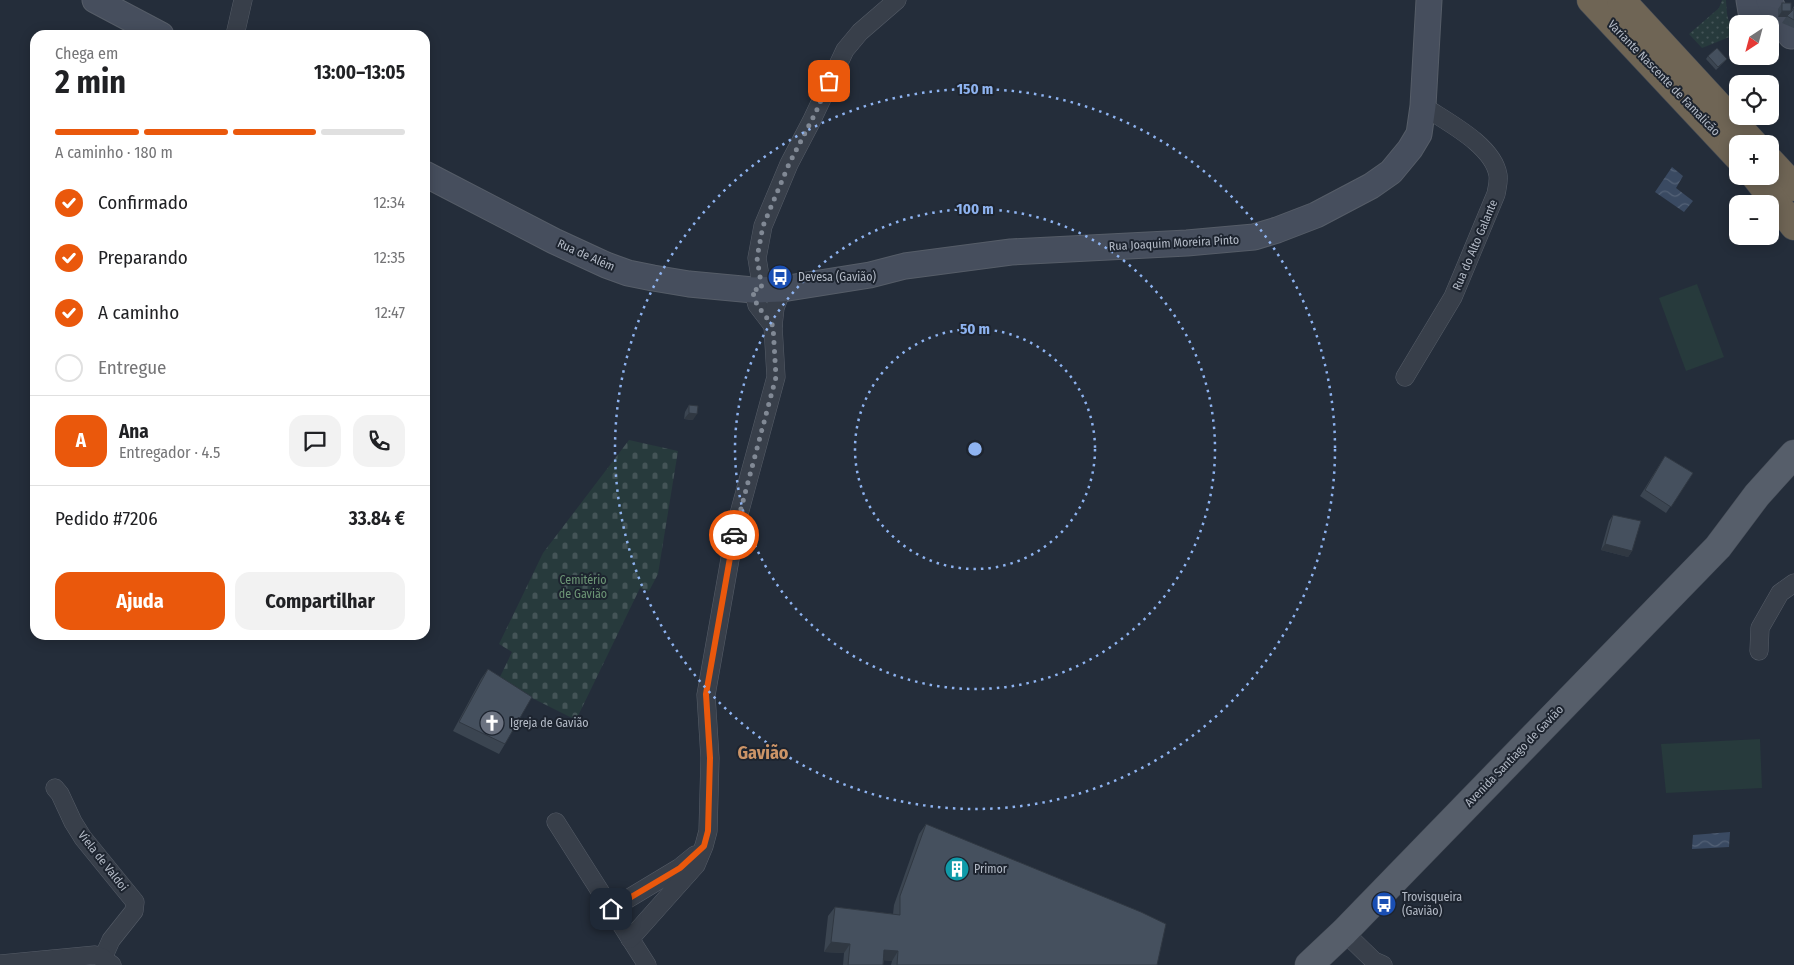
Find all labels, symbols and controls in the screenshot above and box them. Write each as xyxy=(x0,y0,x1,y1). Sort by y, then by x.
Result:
north arrow xyxy=(1729,15,1779,65)
map controls xyxy=(1729,15,1779,245)
street label: Variante Nascente de Famalicão xyxy=(1605,17,1723,139)
text: Chega em xyxy=(55,44,118,63)
pin xyxy=(808,60,850,102)
text: 13:00–13:05 xyxy=(314,61,405,84)
text: 2 min xyxy=(55,63,126,101)
icon: bag xyxy=(815,67,843,95)
button: locate xyxy=(1729,75,1779,125)
text: 150 m xyxy=(957,80,993,98)
button: + xyxy=(1729,135,1779,185)
text: A caminho · 180 m xyxy=(55,143,173,162)
icon: check xyxy=(55,189,83,217)
text: Confirmado xyxy=(98,191,188,214)
text: 12:34 xyxy=(373,193,405,212)
button: − xyxy=(1729,195,1779,245)
street label: Rua do Alto Galante xyxy=(1450,198,1500,292)
text: 100 m xyxy=(956,200,994,218)
street label: Rua Joaquim Moreira Pinto xyxy=(1108,233,1240,253)
street label: Rua de Além xyxy=(555,236,617,274)
icon: check xyxy=(55,244,83,272)
text: Preparando xyxy=(98,246,188,269)
text: 12:35 xyxy=(374,248,405,267)
bus stop icon: Devesa (Gavião) xyxy=(767,264,793,290)
place label: Devesa (Gavião) xyxy=(798,270,876,284)
icon: check xyxy=(55,299,83,327)
text: A caminho xyxy=(98,301,179,324)
text: 12:47 xyxy=(374,303,405,322)
text: 50 m xyxy=(960,320,990,338)
text: Entregue xyxy=(98,356,167,379)
button: chat xyxy=(289,415,341,467)
button: phone xyxy=(353,415,405,467)
text: Ana xyxy=(119,420,149,443)
text: A xyxy=(76,429,86,452)
centre of rings xyxy=(966,440,984,458)
text: Entregador · 4.5 xyxy=(119,443,220,462)
text: Pedido #7206 xyxy=(55,507,158,530)
text: 33.84 € xyxy=(349,507,405,530)
courier xyxy=(709,510,759,560)
icon: car xyxy=(720,521,748,549)
button: Ajuda xyxy=(55,572,225,630)
button: Compartilhar xyxy=(235,572,405,630)
park label: Cemitério de Gavião xyxy=(559,573,607,601)
street label: Avenida Santiago de Gavião xyxy=(1462,702,1566,810)
church icon: Igreja de Gavião xyxy=(479,710,505,736)
place label: Igreja de Gavião xyxy=(510,716,589,730)
district label: Gavião xyxy=(738,742,789,764)
street label: Viela de Valdoi xyxy=(75,828,131,894)
building icon: Primor xyxy=(944,856,970,882)
place label: Primor xyxy=(974,862,1008,876)
pin xyxy=(590,888,632,930)
place label: Trovisqueira (Gavião) xyxy=(1402,890,1462,918)
bus stop icon: Trovisqueira (Gavião) xyxy=(1371,891,1397,917)
icon: home xyxy=(597,895,625,923)

